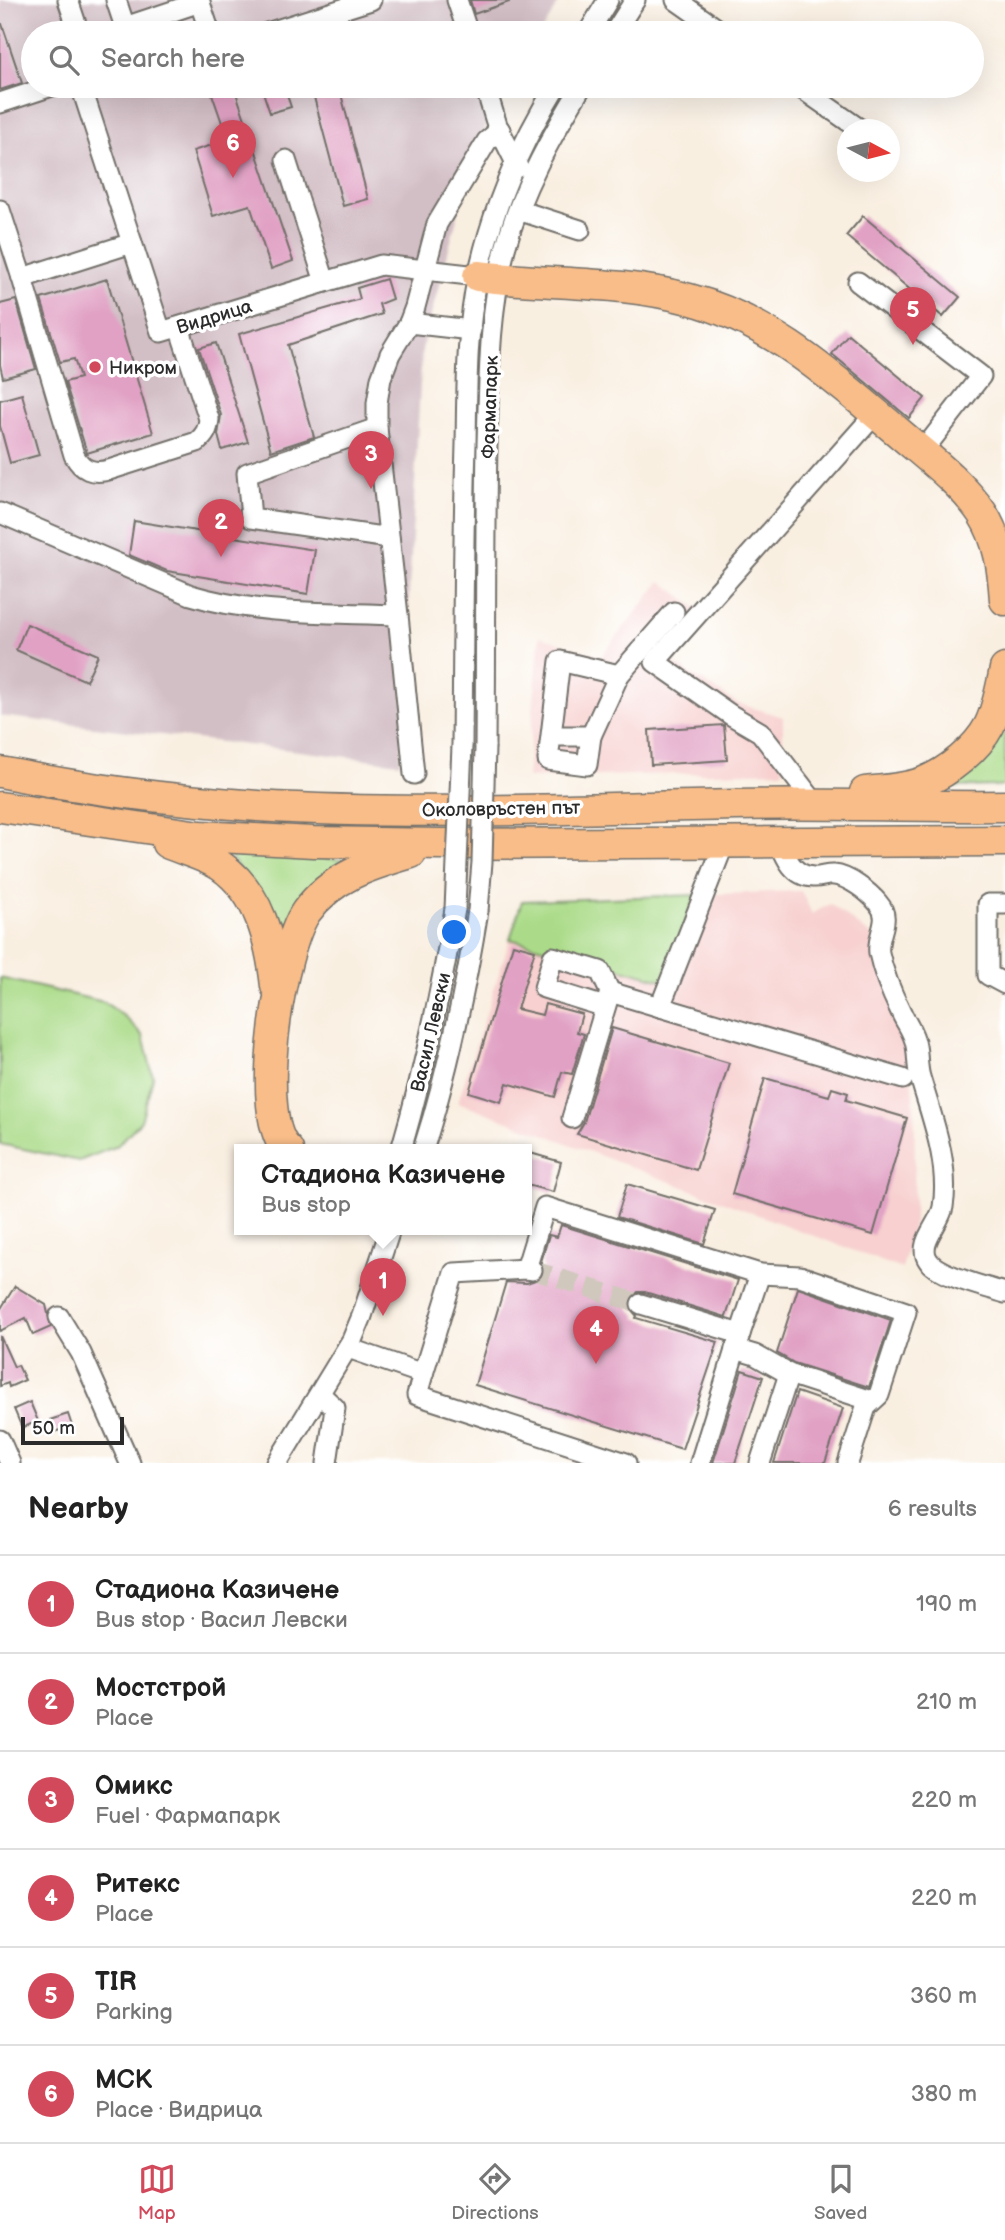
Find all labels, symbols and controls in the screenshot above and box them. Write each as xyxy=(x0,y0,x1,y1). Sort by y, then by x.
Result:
search box xyxy=(21,21,984,98)
icon: search xyxy=(45,41,83,79)
text: Search here xyxy=(101,44,245,75)
north arrow xyxy=(837,119,900,182)
pin: 6 xyxy=(210,120,256,178)
pin: 5 xyxy=(890,287,936,345)
street label: Видрица xyxy=(174,295,255,340)
street label: Фармапарк xyxy=(477,355,504,459)
place label: Никром xyxy=(109,357,177,380)
marker: Никром xyxy=(87,359,103,375)
pin: 3 xyxy=(348,431,394,489)
pin: 2 xyxy=(198,499,244,557)
street label: Околовръстен път xyxy=(422,797,581,822)
your location xyxy=(437,915,471,949)
street label: Васил Левски xyxy=(407,970,456,1094)
popup xyxy=(234,1144,532,1235)
text: Стадиона Казичене xyxy=(261,1160,505,1191)
text: Bus stop xyxy=(261,1191,351,1219)
pin: 1 xyxy=(360,1258,406,1316)
pin: 4 xyxy=(573,1306,619,1364)
scale bar xyxy=(21,1414,124,1446)
text: 50 m xyxy=(32,1417,75,1440)
text: Nearby xyxy=(28,1491,128,1527)
text: 6 results xyxy=(888,1495,977,1523)
text: Стадиона Казичене xyxy=(95,1575,339,1606)
text: 1 xyxy=(46,1590,56,1618)
text: 190 m xyxy=(916,1590,977,1618)
text: Bus stop · Васил Левски xyxy=(95,1606,348,1634)
text: Мостстрой xyxy=(95,1673,226,1704)
text: 2 xyxy=(44,1688,58,1716)
text: 210 m xyxy=(916,1688,977,1716)
text: Place xyxy=(95,1704,153,1732)
text: Омикс xyxy=(95,1771,173,1802)
text: 3 xyxy=(44,1786,58,1814)
text: 220 m xyxy=(911,1786,977,1814)
text: Fuel · Фармапарк xyxy=(95,1802,280,1830)
text: Ритекс xyxy=(95,1869,180,1900)
text: 4 xyxy=(44,1884,58,1912)
text: 220 m xyxy=(911,1884,977,1912)
text: Place xyxy=(95,1900,153,1928)
text: TIR xyxy=(95,1967,136,1998)
text: 5 xyxy=(44,1982,58,2010)
text: 360 m xyxy=(910,1982,977,2010)
text: Parking xyxy=(95,1998,173,2026)
text: МСК xyxy=(95,2065,152,2096)
text: 6 xyxy=(44,2080,58,2108)
text: 380 m xyxy=(911,2080,977,2108)
text: Place · Видрица xyxy=(95,2096,263,2124)
tab: Map xyxy=(138,2160,176,2225)
tab: Directions xyxy=(451,2160,539,2225)
tab: Saved xyxy=(814,2160,867,2225)

